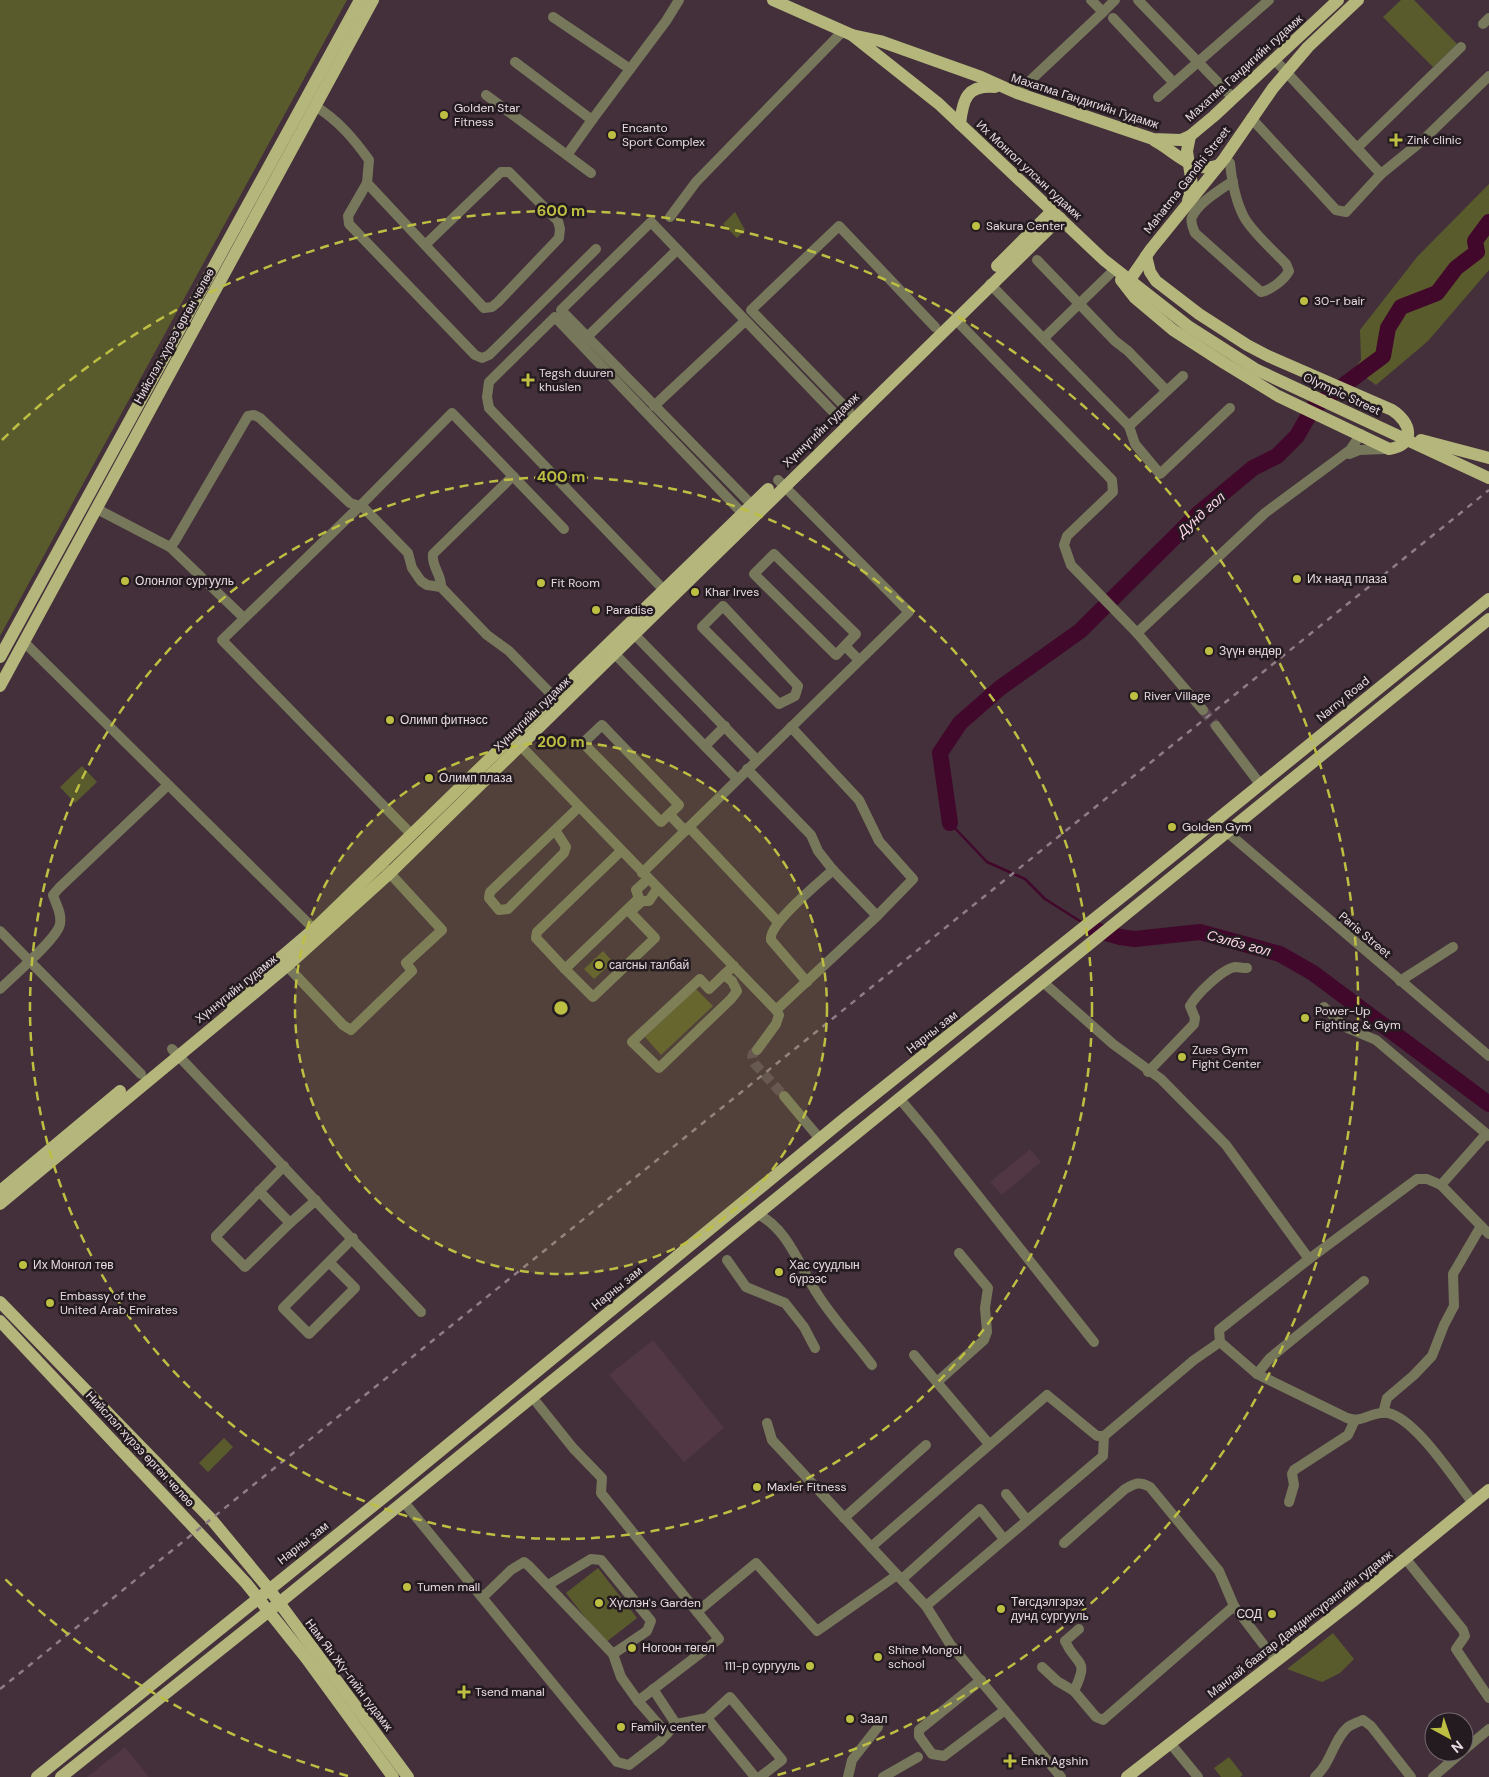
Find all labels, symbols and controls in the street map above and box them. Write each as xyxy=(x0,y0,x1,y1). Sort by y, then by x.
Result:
street label: Махатма Гандигийн гудамж xyxy=(1182,11,1306,125)
street label: Махатма Гандигийн Гудамж xyxy=(1009,70,1161,132)
place label: Golden Star Fitness xyxy=(454,100,521,130)
marker: Golden Star Fitness xyxy=(438,109,450,121)
street label: Их Монгол улсын гудамж xyxy=(973,117,1085,223)
place label: Encanto Sport Complex xyxy=(622,120,705,150)
street label: Mahatma Gandhi Street xyxy=(1140,123,1234,237)
marker: Encanto Sport Complex xyxy=(606,129,618,141)
place label: Zink clinic xyxy=(1407,132,1462,148)
marker: Zink clinic xyxy=(1389,133,1403,147)
text: 600 m xyxy=(537,201,585,221)
place label: Sakura Center xyxy=(986,218,1065,234)
marker: Sakura Center xyxy=(970,220,982,232)
street label: Нийслэл хүрээ өргөн чөлөө xyxy=(130,265,218,407)
place label: 30-r bair xyxy=(1314,293,1365,309)
marker: 30-r bair xyxy=(1298,295,1310,307)
place label: Tegsh duuren khuslen xyxy=(539,365,614,395)
street label: Olympic Street xyxy=(1301,369,1384,419)
marker: Tegsh duuren khuslen xyxy=(521,373,535,387)
street label: Хүннүгийн гудамж xyxy=(779,389,863,471)
text: 400 m xyxy=(537,467,585,487)
water label: Дунд гол xyxy=(1172,488,1229,542)
place label: Их наяд плаза xyxy=(1307,571,1387,587)
place label: Олонлог сургууль xyxy=(135,573,234,589)
marker: Их наяд плаза xyxy=(1291,573,1303,585)
marker: Олонлог сургууль xyxy=(119,575,131,587)
place label: Fit Room xyxy=(551,575,600,591)
marker: Fit Room xyxy=(535,577,547,589)
place label: Khar Irves xyxy=(705,584,759,600)
marker: Khar Irves xyxy=(689,586,701,598)
place label: Paradise xyxy=(606,602,654,618)
marker: Paradise xyxy=(590,604,602,616)
place label: Зүүн өндөр xyxy=(1219,643,1282,659)
marker: Зүүн өндөр xyxy=(1203,645,1215,657)
street label: Хүннүгийн гудамж xyxy=(490,673,574,755)
street label: Narny Road xyxy=(1313,673,1373,725)
place label: River Village xyxy=(1144,688,1211,704)
marker: River Village xyxy=(1128,690,1140,702)
place label: Олимп фитнэсс xyxy=(400,712,488,728)
marker: Олимп фитнэсс xyxy=(384,714,396,726)
text: 200 m xyxy=(537,732,585,752)
place label: Олимп плаза xyxy=(439,770,512,786)
marker: Олимп плаза xyxy=(423,772,435,784)
place label: Golden Gym xyxy=(1182,819,1252,835)
marker: Golden Gym xyxy=(1166,821,1178,833)
street label: Paris Street xyxy=(1335,908,1395,962)
water label: Сэлбэ гол xyxy=(1205,926,1273,960)
street label: Хүннүгийн гудамж xyxy=(192,951,280,1027)
place label: сагсны талбай xyxy=(609,957,689,973)
marker: сагсны талбай xyxy=(593,959,605,971)
centre of rings xyxy=(552,999,570,1017)
place label: Power-Up Fighting & Gym xyxy=(1315,1003,1401,1033)
street label: Нарны зам xyxy=(903,1007,961,1057)
marker: Power-Up Fighting & Gym xyxy=(1299,1012,1311,1024)
place label: Zues Gym Fight Center xyxy=(1192,1042,1261,1072)
marker: Zues Gym Fight Center xyxy=(1176,1051,1188,1063)
place label: Их Монгол төв xyxy=(33,1257,114,1273)
place label: Хас суудлын бүрээс xyxy=(789,1257,860,1287)
marker: Их Монгол төв xyxy=(17,1259,29,1271)
street label: Нарны зам xyxy=(588,1263,646,1313)
marker: Хас суудлын бүрээс xyxy=(773,1266,785,1278)
place label: Embassy of the United Arab Emirates xyxy=(60,1288,178,1318)
marker: Embassy of the United Arab Emirates xyxy=(44,1297,56,1309)
street label: Нийслэл хүрээ өргөн чөлөө xyxy=(82,1388,198,1511)
place label: Maxler Fitness xyxy=(767,1479,846,1495)
marker: Maxler Fitness xyxy=(751,1481,763,1493)
street label: Нарны зам xyxy=(274,1518,332,1568)
street label: Манлай баатар Дамдинсүрэнгийн гудамж xyxy=(1204,1547,1396,1701)
place label: Tumen mall xyxy=(417,1579,480,1595)
marker: Tumen mall xyxy=(401,1581,413,1593)
place label: Төгсдэлгэрэх дунд сургууль xyxy=(1011,1594,1089,1624)
place label: Хүслэн's Garden xyxy=(609,1595,701,1611)
marker: Хүслэн's Garden xyxy=(593,1597,605,1609)
marker: Төгсдэлгэрэх дунд сургууль xyxy=(995,1603,1007,1615)
place label: СОД xyxy=(1236,1606,1262,1622)
marker: СОД xyxy=(1266,1608,1278,1620)
street label: Нам Ян Жү-гийн гудамж xyxy=(302,1616,396,1734)
place label: Ногоон төгөл xyxy=(642,1640,715,1656)
marker: Ногоон төгөл xyxy=(626,1642,638,1654)
place label: Shine Mongol school xyxy=(888,1642,962,1672)
marker: Shine Mongol school xyxy=(872,1651,884,1663)
place label: 111-р сургууль xyxy=(725,1658,800,1674)
marker: 111-р сургууль xyxy=(804,1660,816,1672)
place label: Tsend manal xyxy=(475,1684,545,1700)
marker: Tsend manal xyxy=(457,1685,471,1699)
place label: Заал xyxy=(860,1711,888,1727)
north arrow xyxy=(1424,1712,1474,1762)
marker: Заал xyxy=(844,1713,856,1725)
place label: Family center xyxy=(631,1719,707,1735)
marker: Family center xyxy=(615,1721,627,1733)
text: N xyxy=(1448,1737,1467,1757)
place label: Enkh Agshin xyxy=(1021,1753,1088,1769)
marker: Enkh Agshin xyxy=(1003,1754,1017,1768)

